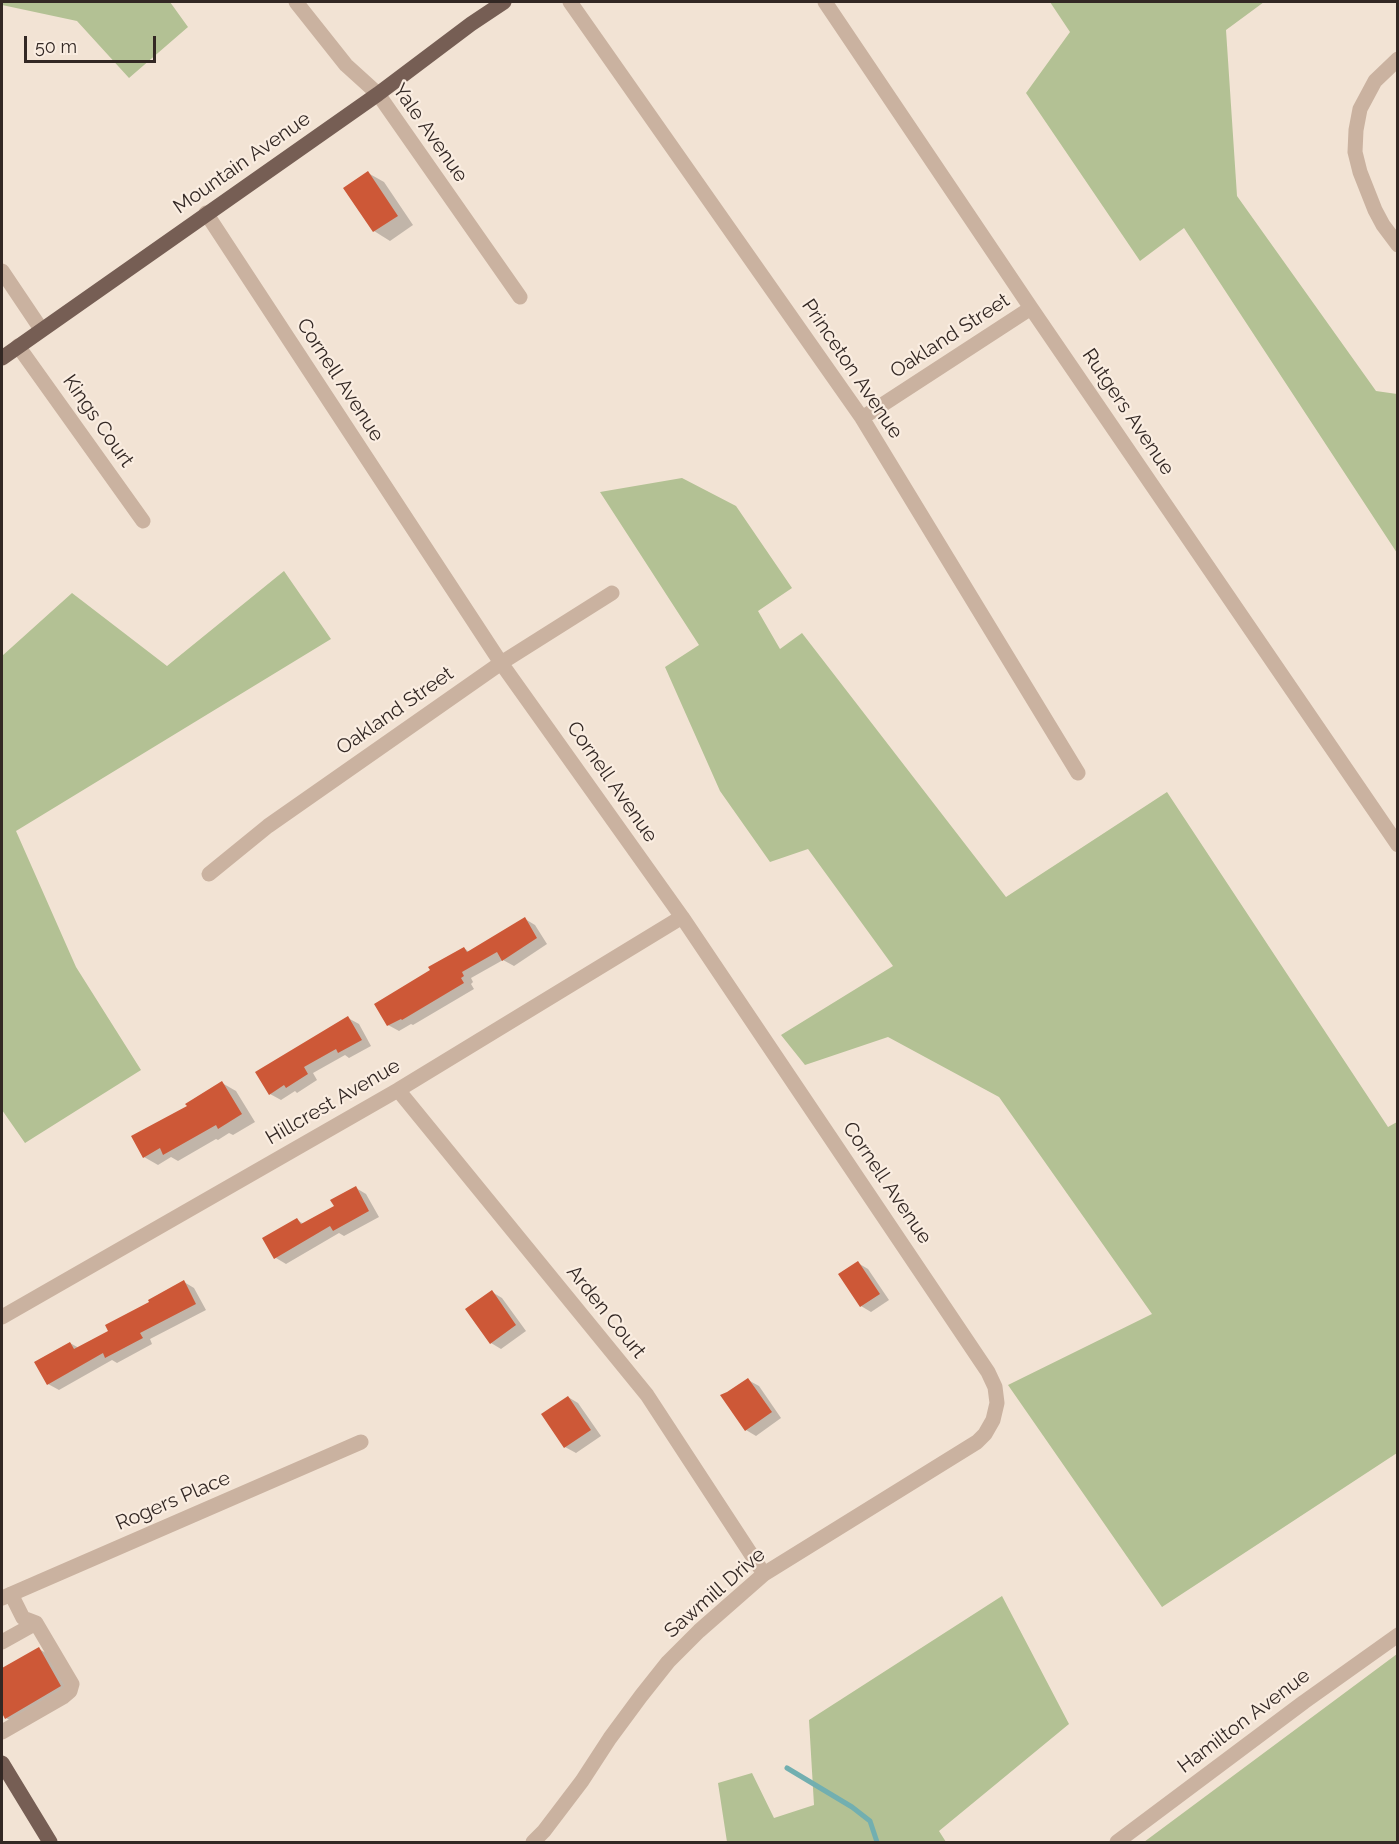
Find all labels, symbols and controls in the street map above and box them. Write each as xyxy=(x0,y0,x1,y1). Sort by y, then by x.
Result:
scale bar xyxy=(27,24,159,62)
text: 50 m xyxy=(35,36,77,57)
street label: Yale Avenue xyxy=(387,79,473,187)
street label: Mountain Avenue xyxy=(169,107,315,219)
street label: Oakland Street xyxy=(886,289,1014,383)
street label: Princeton Avenue xyxy=(796,295,908,443)
street label: Cornell Avenue xyxy=(291,314,389,446)
street label: Rutgers Avenue xyxy=(1077,344,1179,480)
street label: Kings Court xyxy=(57,370,139,472)
street label: Oakland Street xyxy=(332,662,458,760)
street label: Cornell Avenue xyxy=(561,717,663,847)
street label: Hillcrest Avenue xyxy=(262,1054,404,1150)
street label: Cornell Avenue xyxy=(837,1117,937,1249)
street label: Arden Court xyxy=(561,1261,651,1363)
street label: Rogers Place xyxy=(112,1466,234,1536)
street label: Sawmill Drive xyxy=(660,1543,770,1643)
street label: Hamilton Avenue xyxy=(1173,1664,1315,1778)

